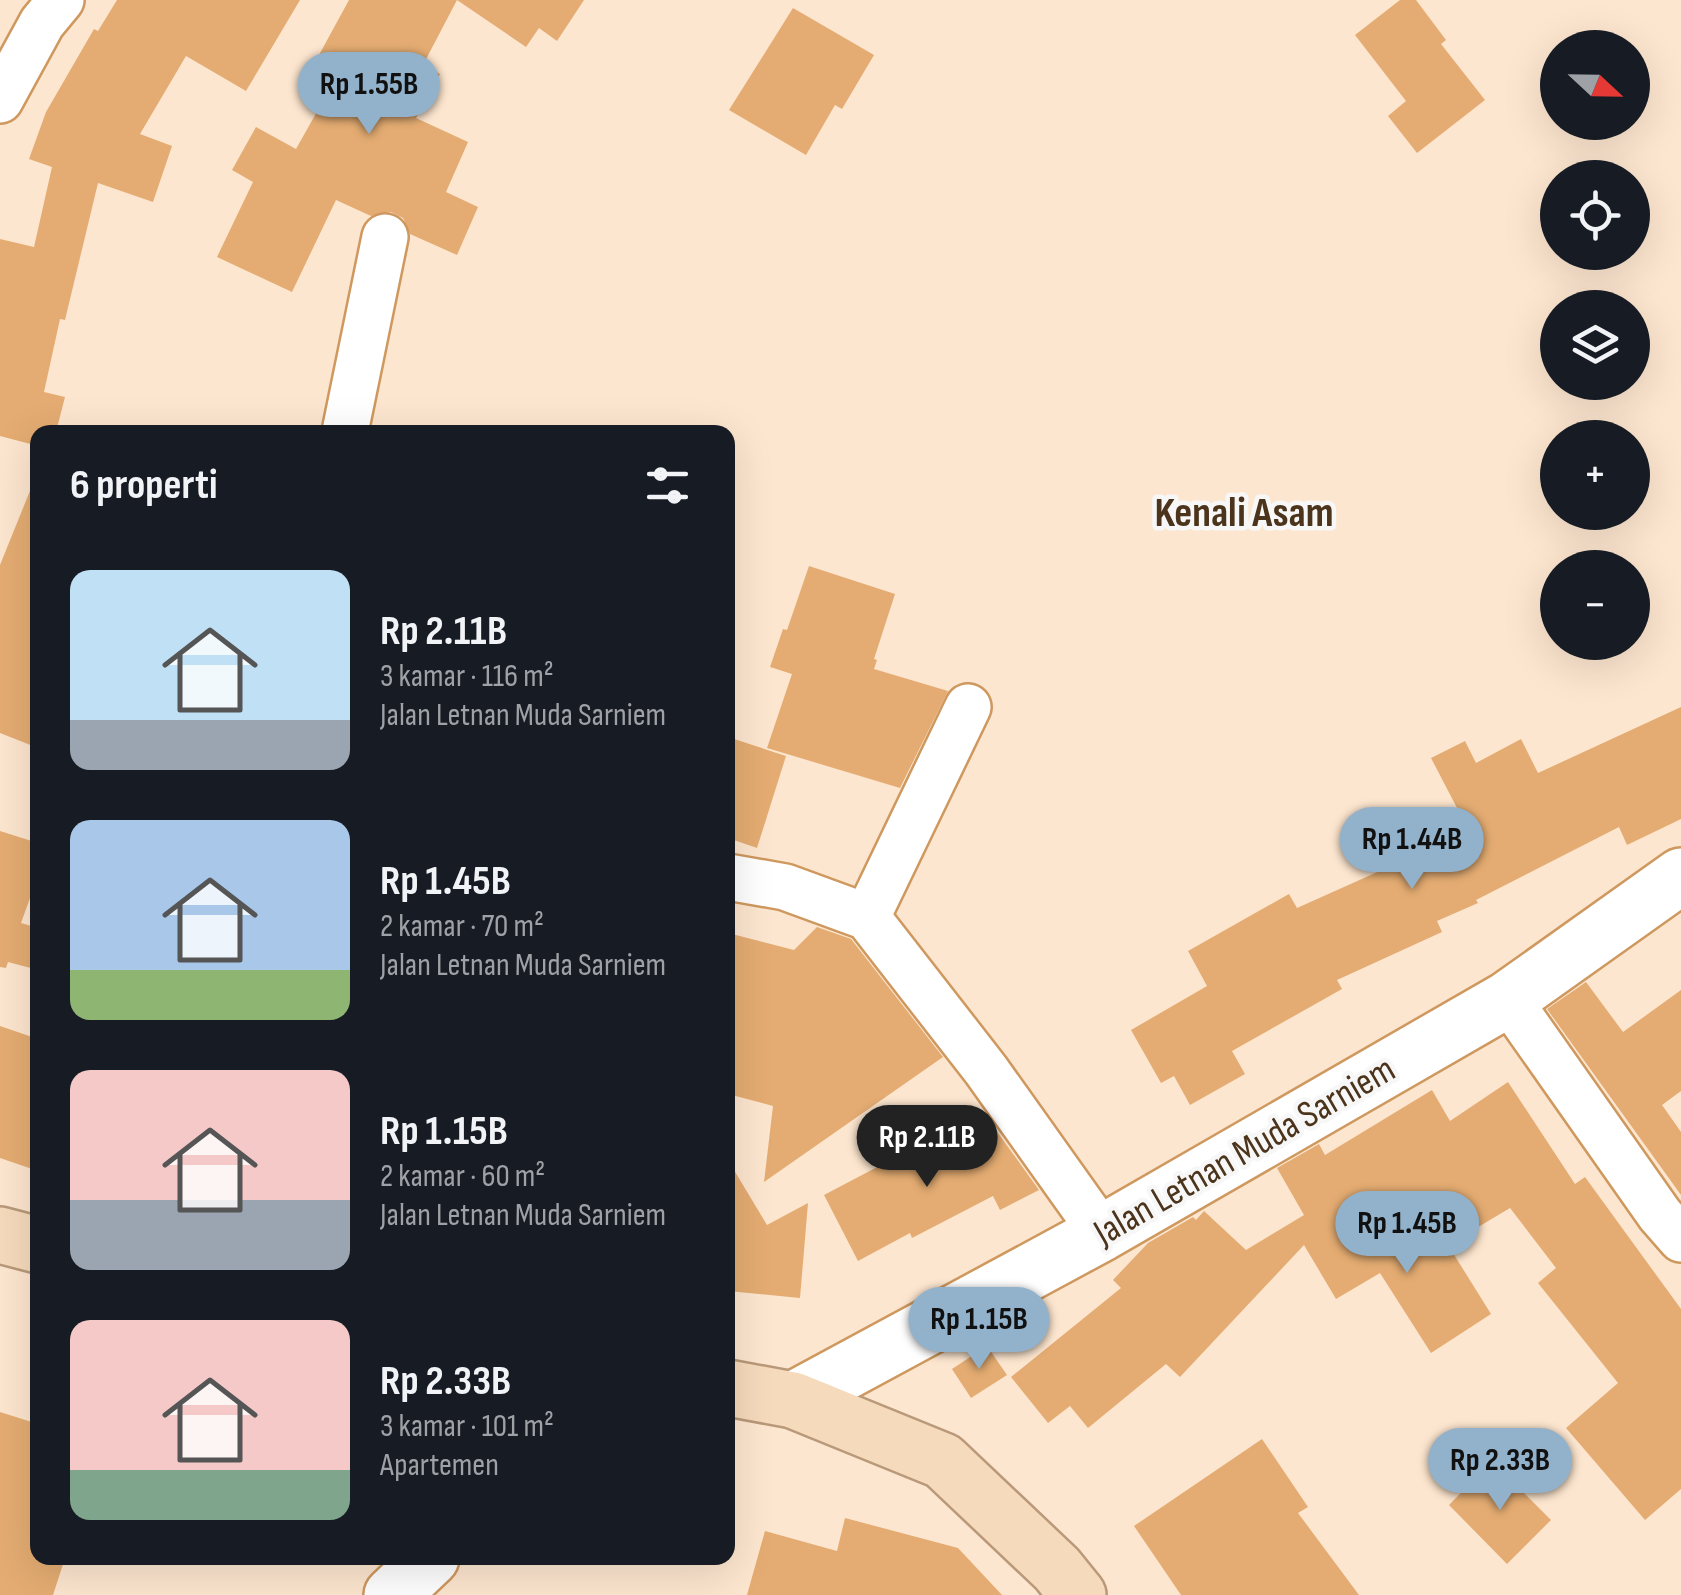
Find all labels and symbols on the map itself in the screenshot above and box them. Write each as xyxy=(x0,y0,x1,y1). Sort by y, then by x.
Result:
north arrow xyxy=(1540,30,1650,140)
pin: Rp 1.55B xyxy=(266,52,472,137)
district label: Kenali Asam xyxy=(1154,488,1334,539)
pin: Rp 1.44B xyxy=(1309,807,1515,892)
street label: Jalan Letnan Muda Sarniem xyxy=(1085,1047,1403,1256)
pin: Rp 2.11B xyxy=(824,1105,1030,1190)
pin: Rp 1.45B xyxy=(1304,1191,1510,1276)
pin: Rp 1.15B xyxy=(876,1287,1082,1372)
pin: Rp 2.33B xyxy=(1397,1428,1603,1513)

